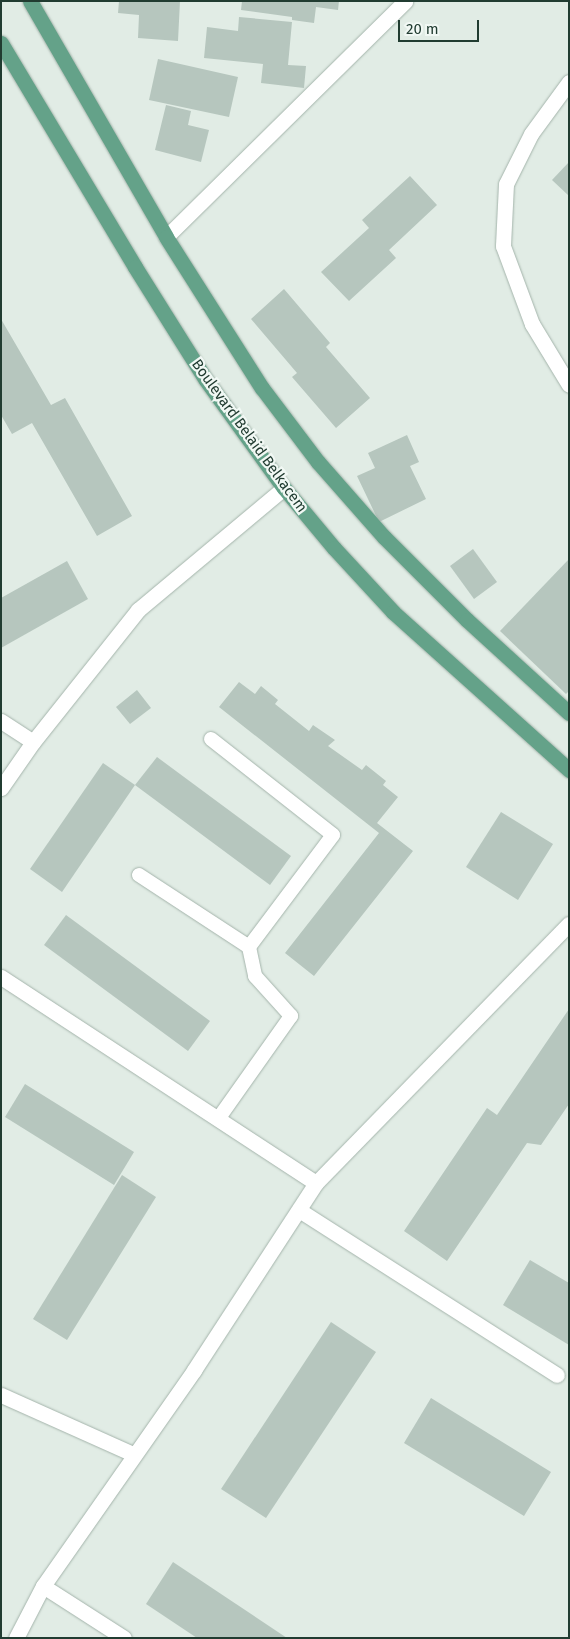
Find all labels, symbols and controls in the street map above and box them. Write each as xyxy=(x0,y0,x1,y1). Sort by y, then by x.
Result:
scale bar xyxy=(400,10,481,42)
text: 20 m xyxy=(406,20,439,38)
street label: Boulevard Belaid Belkacem xyxy=(187,356,311,516)

